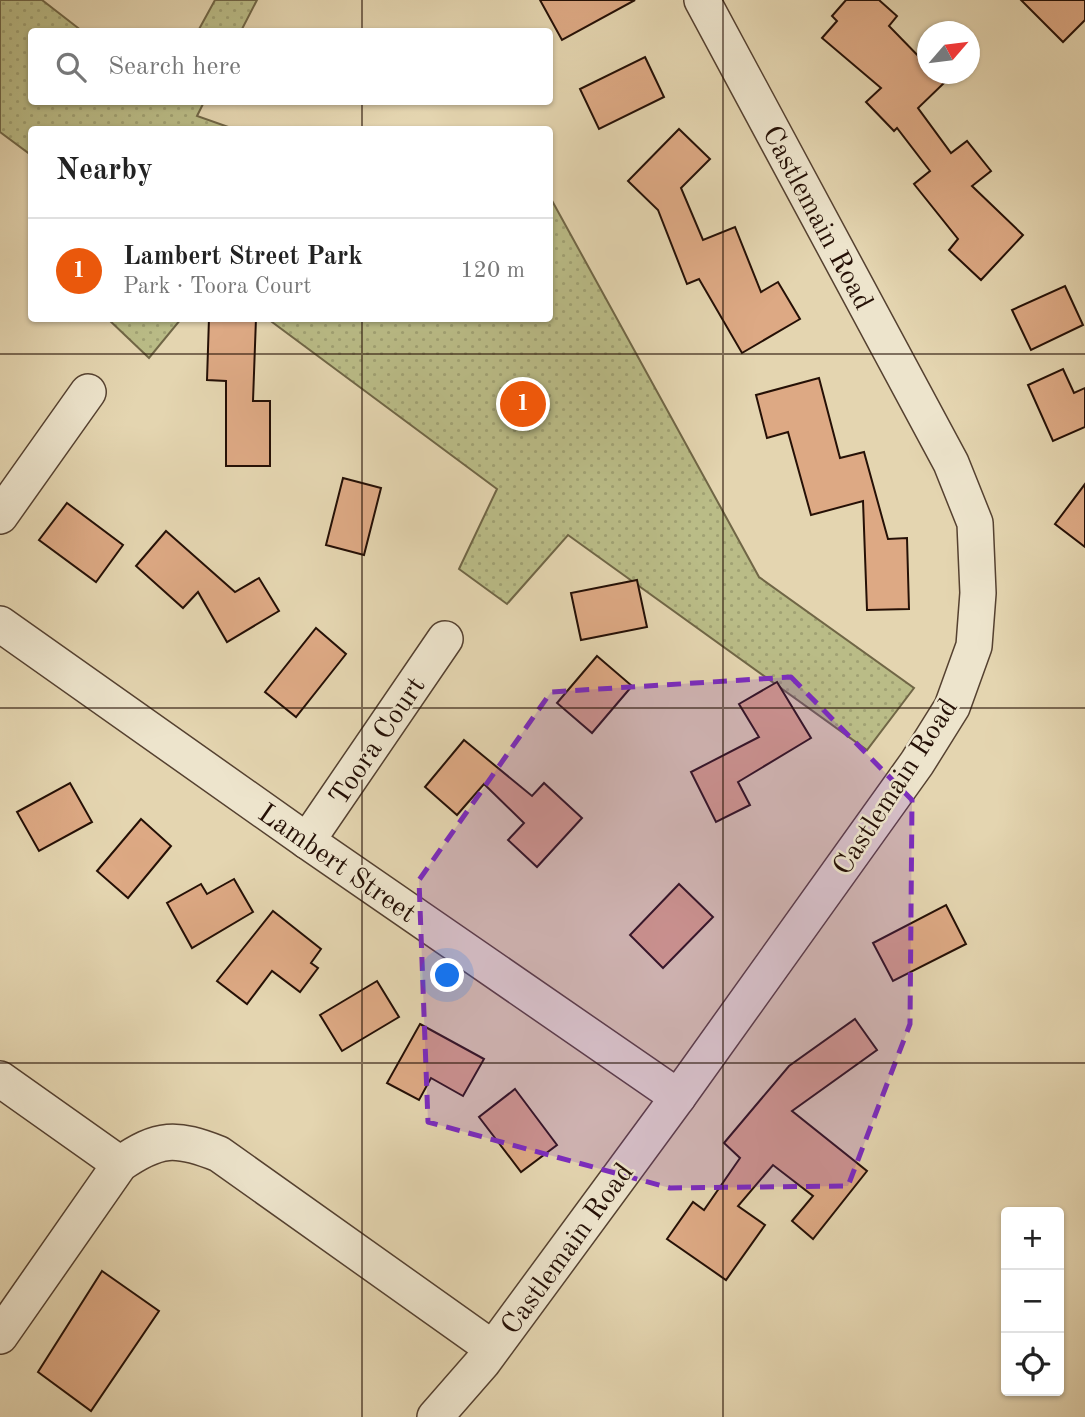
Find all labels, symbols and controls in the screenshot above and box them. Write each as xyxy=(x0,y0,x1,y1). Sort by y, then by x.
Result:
north arrow xyxy=(917,21,980,84)
search box xyxy=(28,28,553,105)
icon: search xyxy=(52,48,90,86)
text: Search here xyxy=(108,54,241,80)
street label: Castlemain Road xyxy=(756,122,877,315)
text: Nearby xyxy=(56,156,153,186)
text: Lambert Street Park xyxy=(123,244,363,270)
text: 1 xyxy=(72,259,86,282)
text: 120 m xyxy=(460,259,525,282)
text: Park · Toora Court xyxy=(123,275,311,298)
pin: 1 xyxy=(500,378,546,430)
street label: Toora Court xyxy=(326,673,431,811)
street label: Castlemain Road xyxy=(829,694,964,881)
street label: Lambert Street xyxy=(252,800,420,929)
your location xyxy=(430,958,464,992)
street label: Castlemain Road xyxy=(497,1159,640,1340)
map controls xyxy=(1001,1207,1064,1396)
button: + xyxy=(1001,1207,1064,1270)
button: − xyxy=(1001,1270,1064,1333)
button: locate xyxy=(1001,1333,1064,1396)

